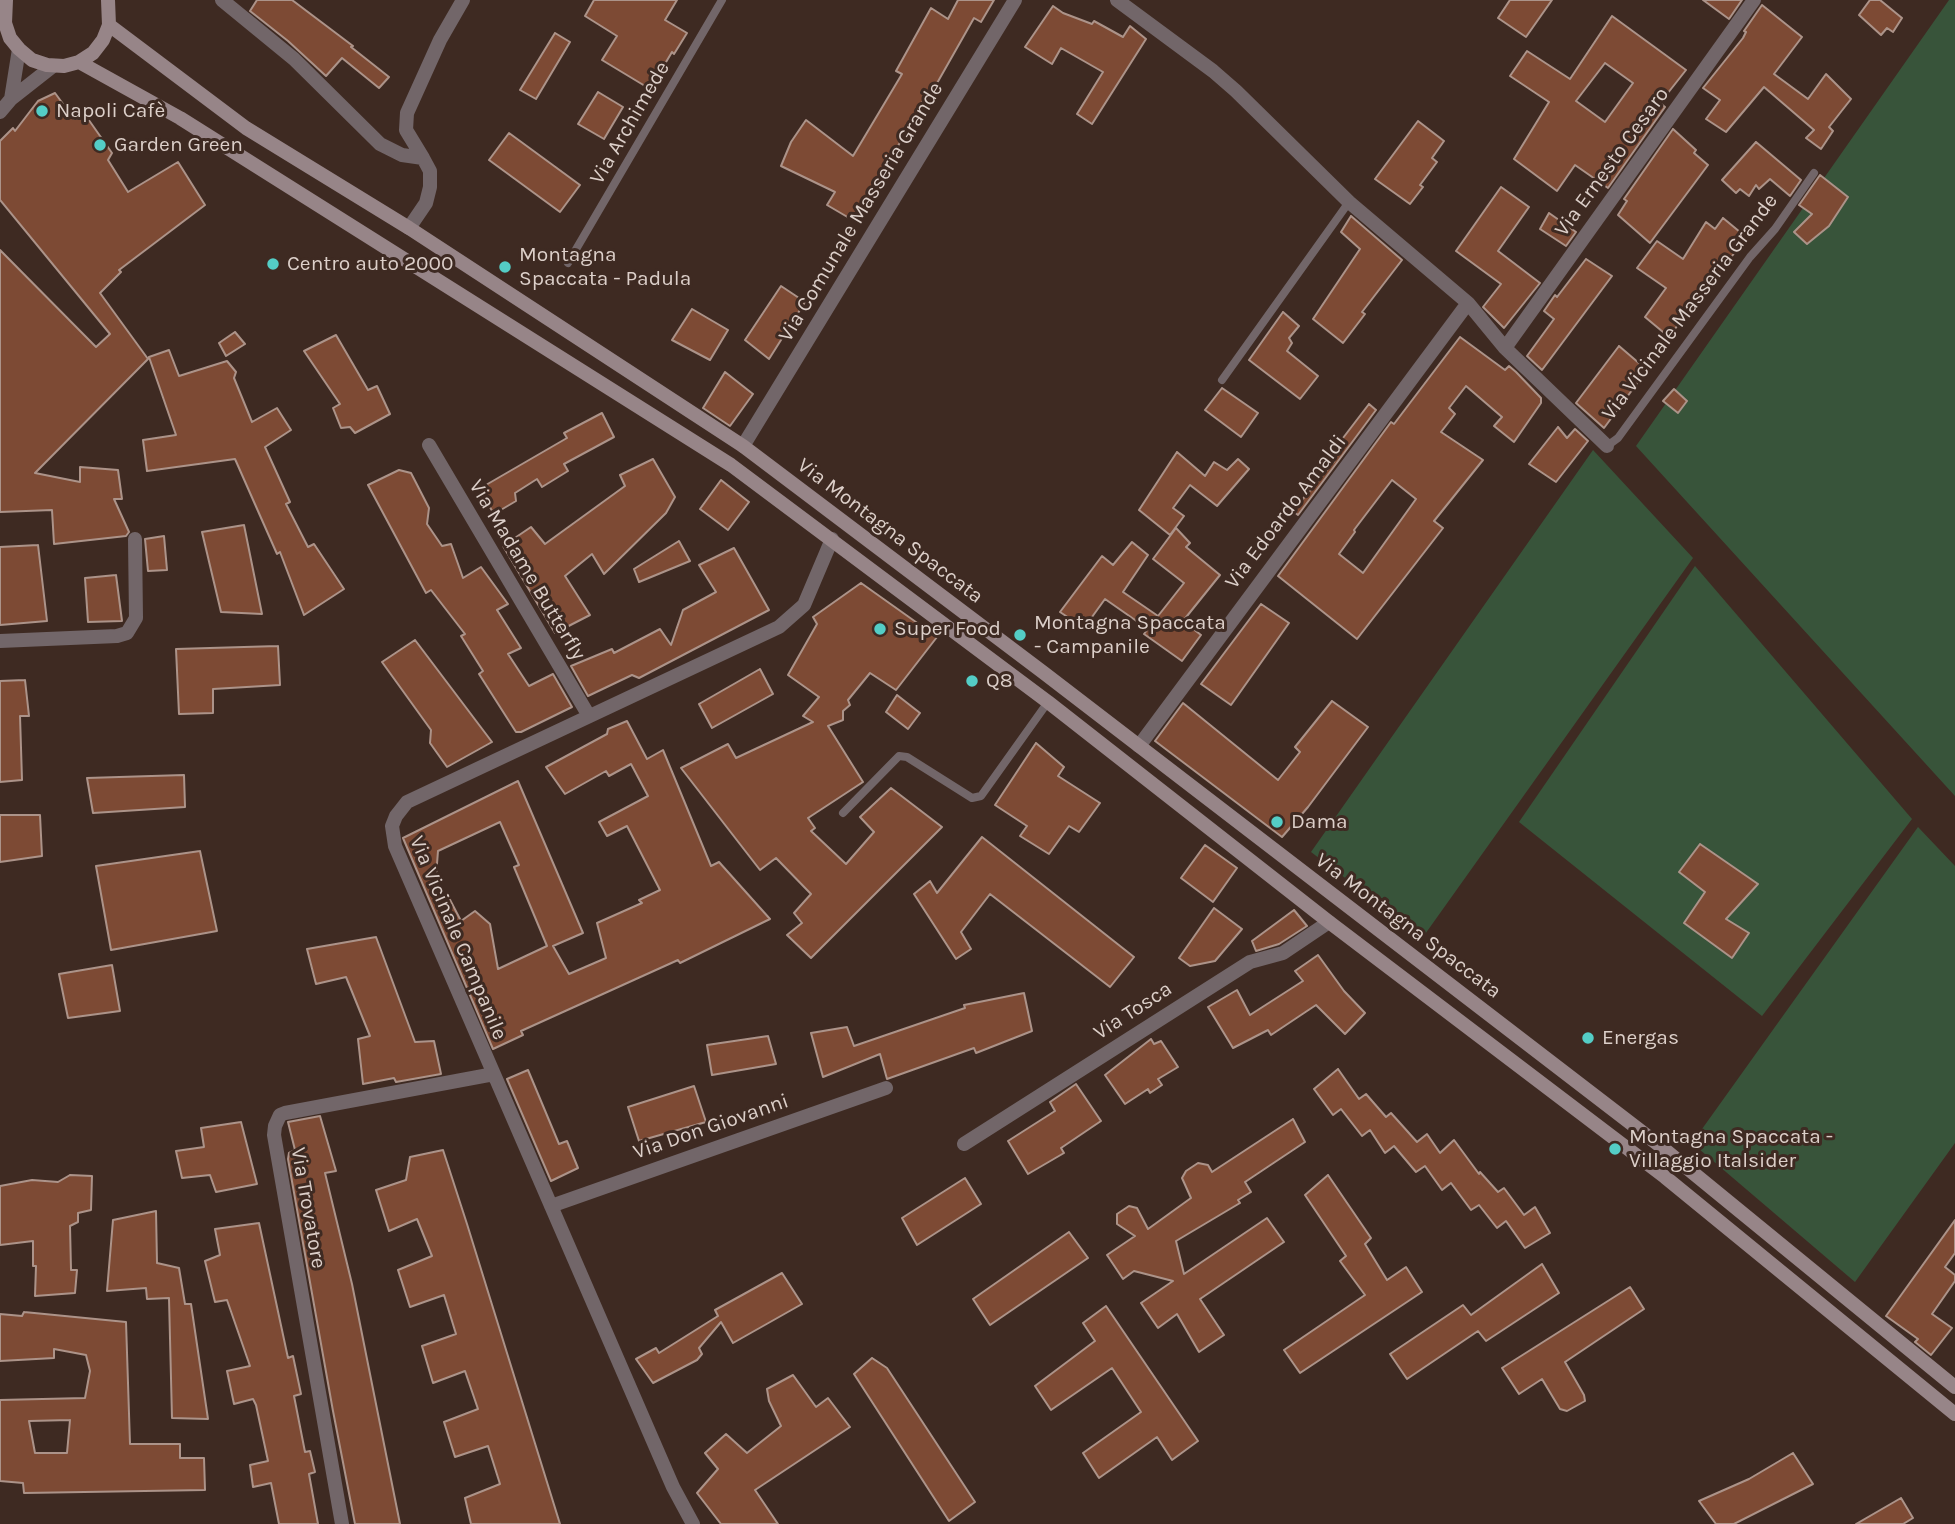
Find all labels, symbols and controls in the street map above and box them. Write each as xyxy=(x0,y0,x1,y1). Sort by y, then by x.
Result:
street label: Via Archimede xyxy=(585,57,675,189)
street label: Via Comunale Masseria Grande xyxy=(773,78,949,346)
street label: Via Ernesto Cesaro xyxy=(1549,83,1675,241)
place label: Napoli Cafè xyxy=(56,98,165,124)
marker: Napoli Cafè xyxy=(34,103,50,119)
place label: Garden Green xyxy=(114,132,243,158)
marker: Garden Green xyxy=(92,137,108,153)
street label: Via Vicinale Masseria Grande xyxy=(1597,189,1783,425)
place label: Montagna Spaccata - Padula xyxy=(519,242,691,292)
place label: Centro auto 2000 xyxy=(287,251,453,277)
marker: Centro auto 2000 xyxy=(265,256,281,272)
marker: Montagna Spaccata - Padula xyxy=(497,259,513,275)
street label: Via Edoardo Amaldi xyxy=(1220,430,1352,594)
street label: Via Montagna Spaccata xyxy=(792,453,988,609)
street label: Via Madame Butterfly xyxy=(463,475,591,665)
place label: Montagna Spaccata - Campanile xyxy=(1034,610,1226,660)
place label: Super Food xyxy=(894,616,1001,642)
marker: Super Food xyxy=(872,621,888,637)
marker: Montagna Spaccata - Campanile xyxy=(1012,627,1028,643)
place label: Q8 xyxy=(986,668,1013,694)
marker: Q8 xyxy=(964,673,980,689)
place label: Dama xyxy=(1291,809,1348,835)
marker: Dama xyxy=(1269,814,1285,830)
street label: Via Vicinale Campanile xyxy=(404,832,512,1044)
street label: Via Montagna Spaccata xyxy=(1310,848,1506,1004)
street label: Via Tosca xyxy=(1089,976,1177,1046)
place label: Energas xyxy=(1602,1025,1679,1051)
marker: Energas xyxy=(1580,1030,1596,1046)
street label: Via Don Giovanni xyxy=(630,1089,792,1165)
place label: Montagna Spaccata - Villaggio Italsider xyxy=(1629,1124,1833,1174)
marker: Montagna Spaccata - Villaggio Italsider xyxy=(1607,1141,1623,1157)
street label: Via Trovatore xyxy=(285,1145,331,1271)

